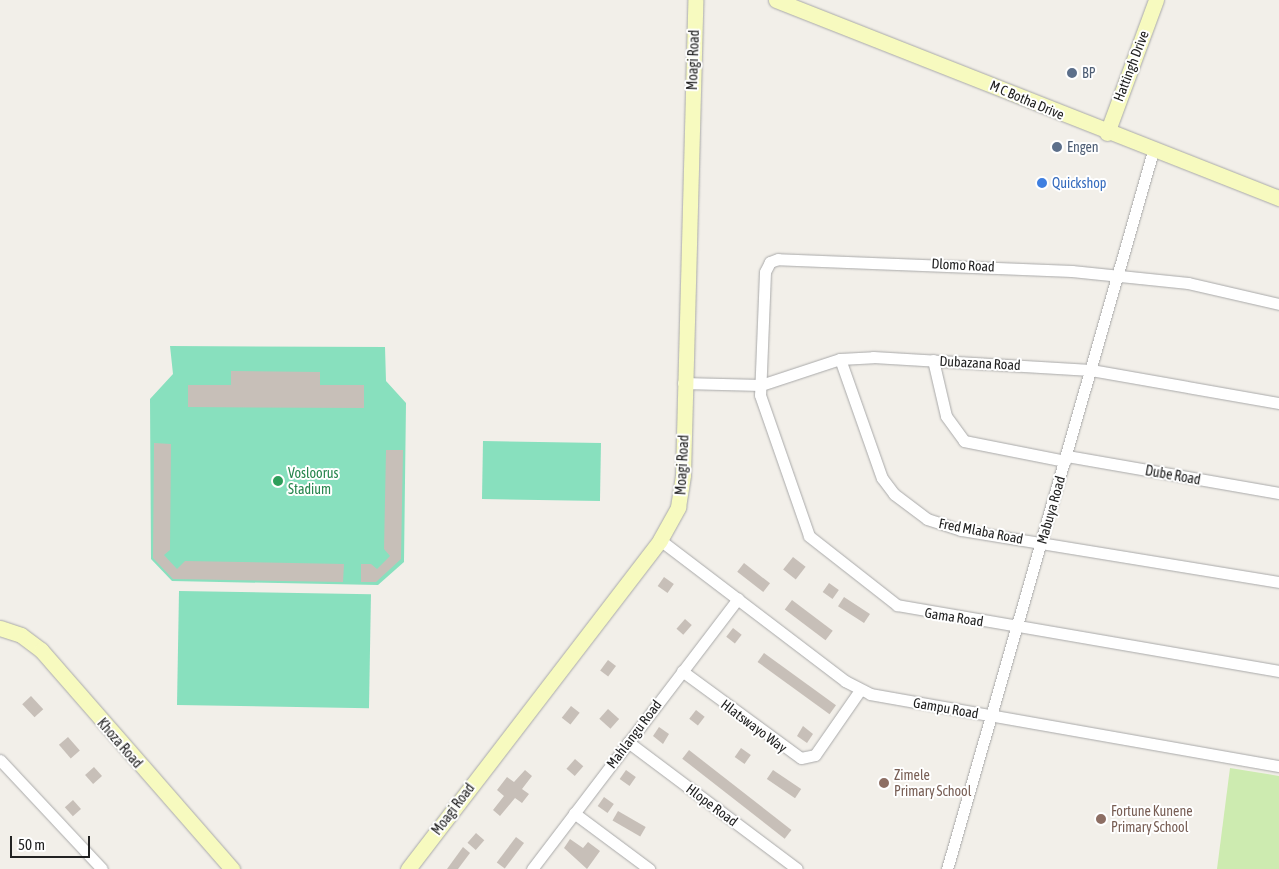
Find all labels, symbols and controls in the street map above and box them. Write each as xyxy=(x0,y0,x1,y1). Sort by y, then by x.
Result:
street label: Hattingh Drive xyxy=(1110,28,1152,104)
street label: Moagi Road xyxy=(684,30,702,90)
place label: BP xyxy=(1082,65,1095,81)
marker: BP xyxy=(1066,67,1078,79)
street label: M C Botha Drive xyxy=(987,77,1067,123)
place label: Engen xyxy=(1067,139,1099,155)
marker: Engen xyxy=(1051,141,1063,153)
place label: Quickshop xyxy=(1052,175,1106,191)
marker: Quickshop xyxy=(1036,177,1048,189)
street label: Dlomo Road xyxy=(931,255,995,275)
street label: Dubazana Road xyxy=(939,352,1021,374)
street label: Moagi Road xyxy=(672,434,692,496)
street label: Dube Road xyxy=(1144,462,1202,488)
place label: Vosloorus Stadium xyxy=(288,465,339,498)
street label: Mabuya Road xyxy=(1033,474,1069,546)
marker: Vosloorus Stadium xyxy=(272,475,284,487)
street label: Fred Mlaba Road xyxy=(937,515,1025,547)
street label: Gama Road xyxy=(923,604,985,630)
street label: Gampu Road xyxy=(912,694,980,722)
street label: Hlatswayo Way xyxy=(718,696,790,756)
street label: Mahlangu Road xyxy=(603,697,665,771)
street label: Khoza Road xyxy=(94,715,146,771)
place label: Zimele Primary School xyxy=(894,767,971,800)
marker: Zimele Primary School xyxy=(878,777,890,789)
street label: Moagi Road xyxy=(428,780,478,838)
street label: Hlope Road xyxy=(683,780,741,830)
place label: Fortune Kunene Primary School xyxy=(1111,803,1193,836)
marker: Fortune Kunene Primary School xyxy=(1095,813,1107,825)
scale bar xyxy=(12,826,92,858)
text: 50 m xyxy=(18,836,45,853)

